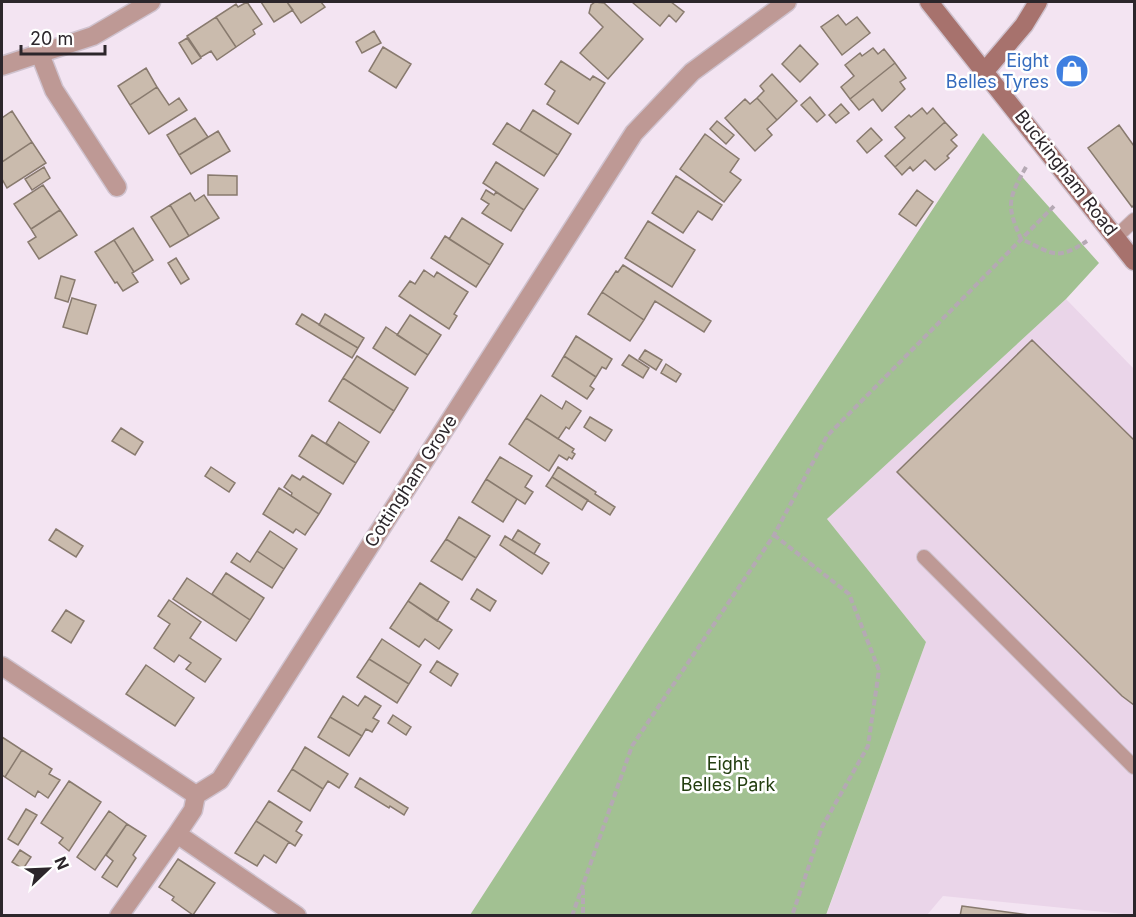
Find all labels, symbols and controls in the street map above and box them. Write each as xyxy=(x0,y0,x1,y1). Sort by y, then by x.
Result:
scale bar xyxy=(21,18,105,56)
text: 20 m xyxy=(30,28,73,49)
place label: Eight Belles Tyres xyxy=(946,50,1049,92)
shop icon: Eight Belles Tyres xyxy=(1054,53,1090,89)
street label: Buckingham Road xyxy=(1011,106,1122,240)
street label: Cottingham Grove xyxy=(360,411,461,551)
park label: Eight Belles Park xyxy=(681,753,775,795)
north arrow xyxy=(18,839,78,899)
text: N xyxy=(50,854,73,873)

